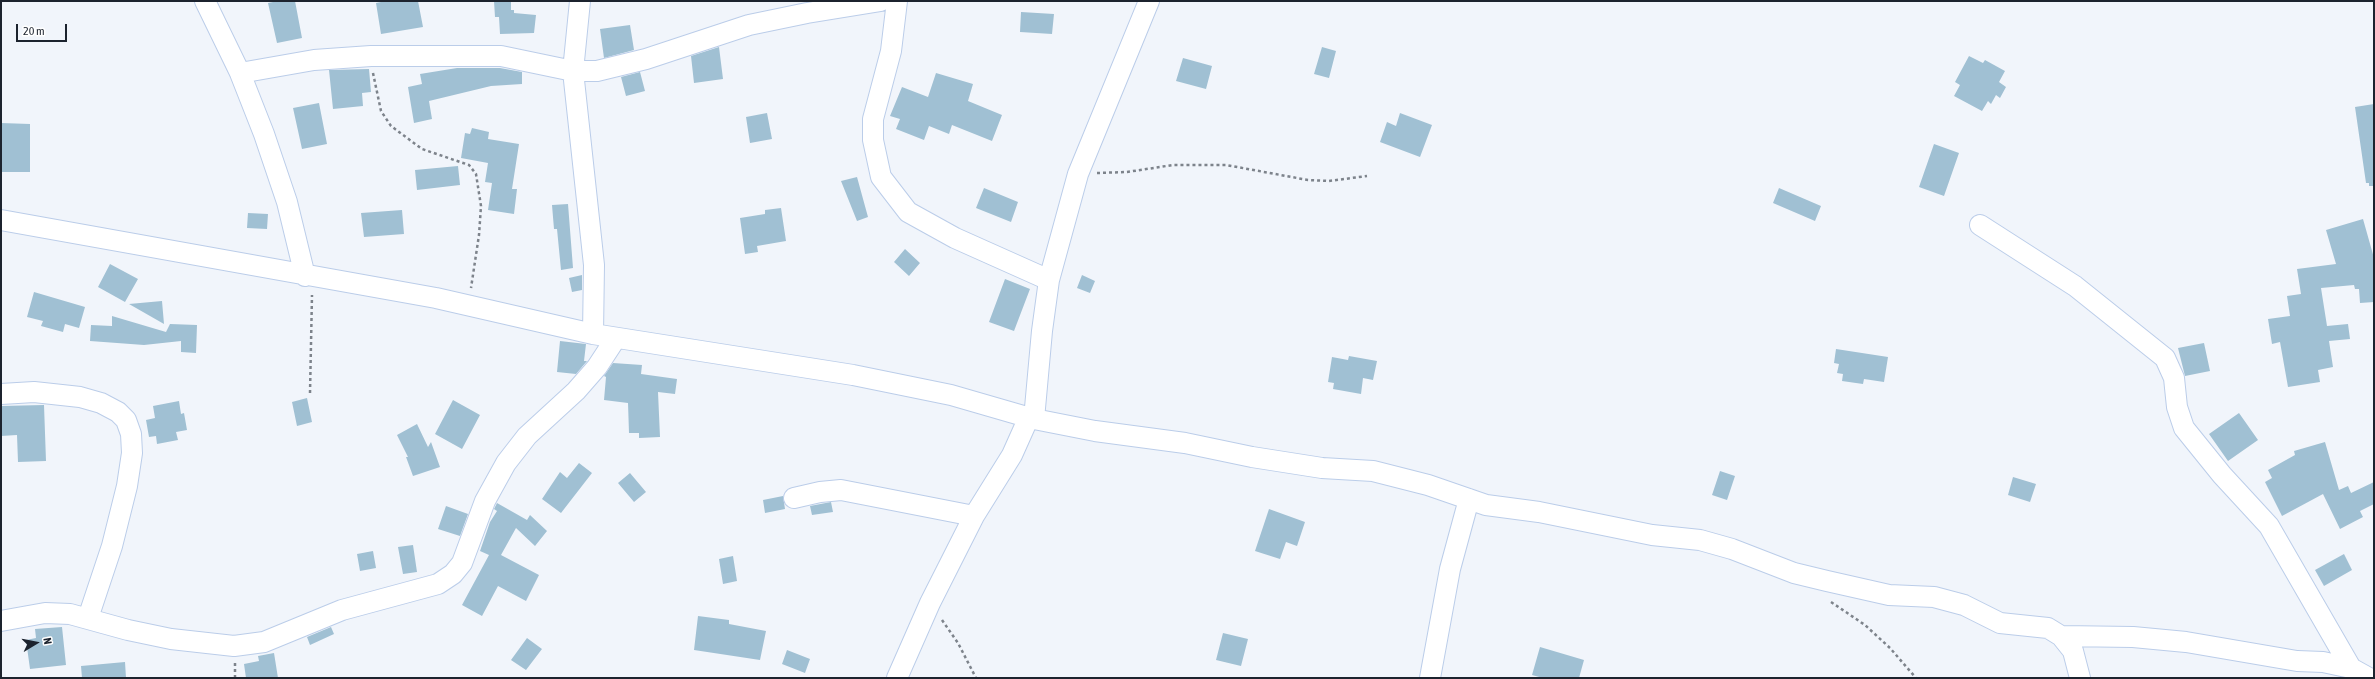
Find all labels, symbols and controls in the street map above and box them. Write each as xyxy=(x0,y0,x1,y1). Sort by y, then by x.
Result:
scale bar xyxy=(18,16,69,42)
text: 20 m xyxy=(23,24,45,38)
north arrow xyxy=(16,623,56,663)
text: N xyxy=(41,637,54,645)

